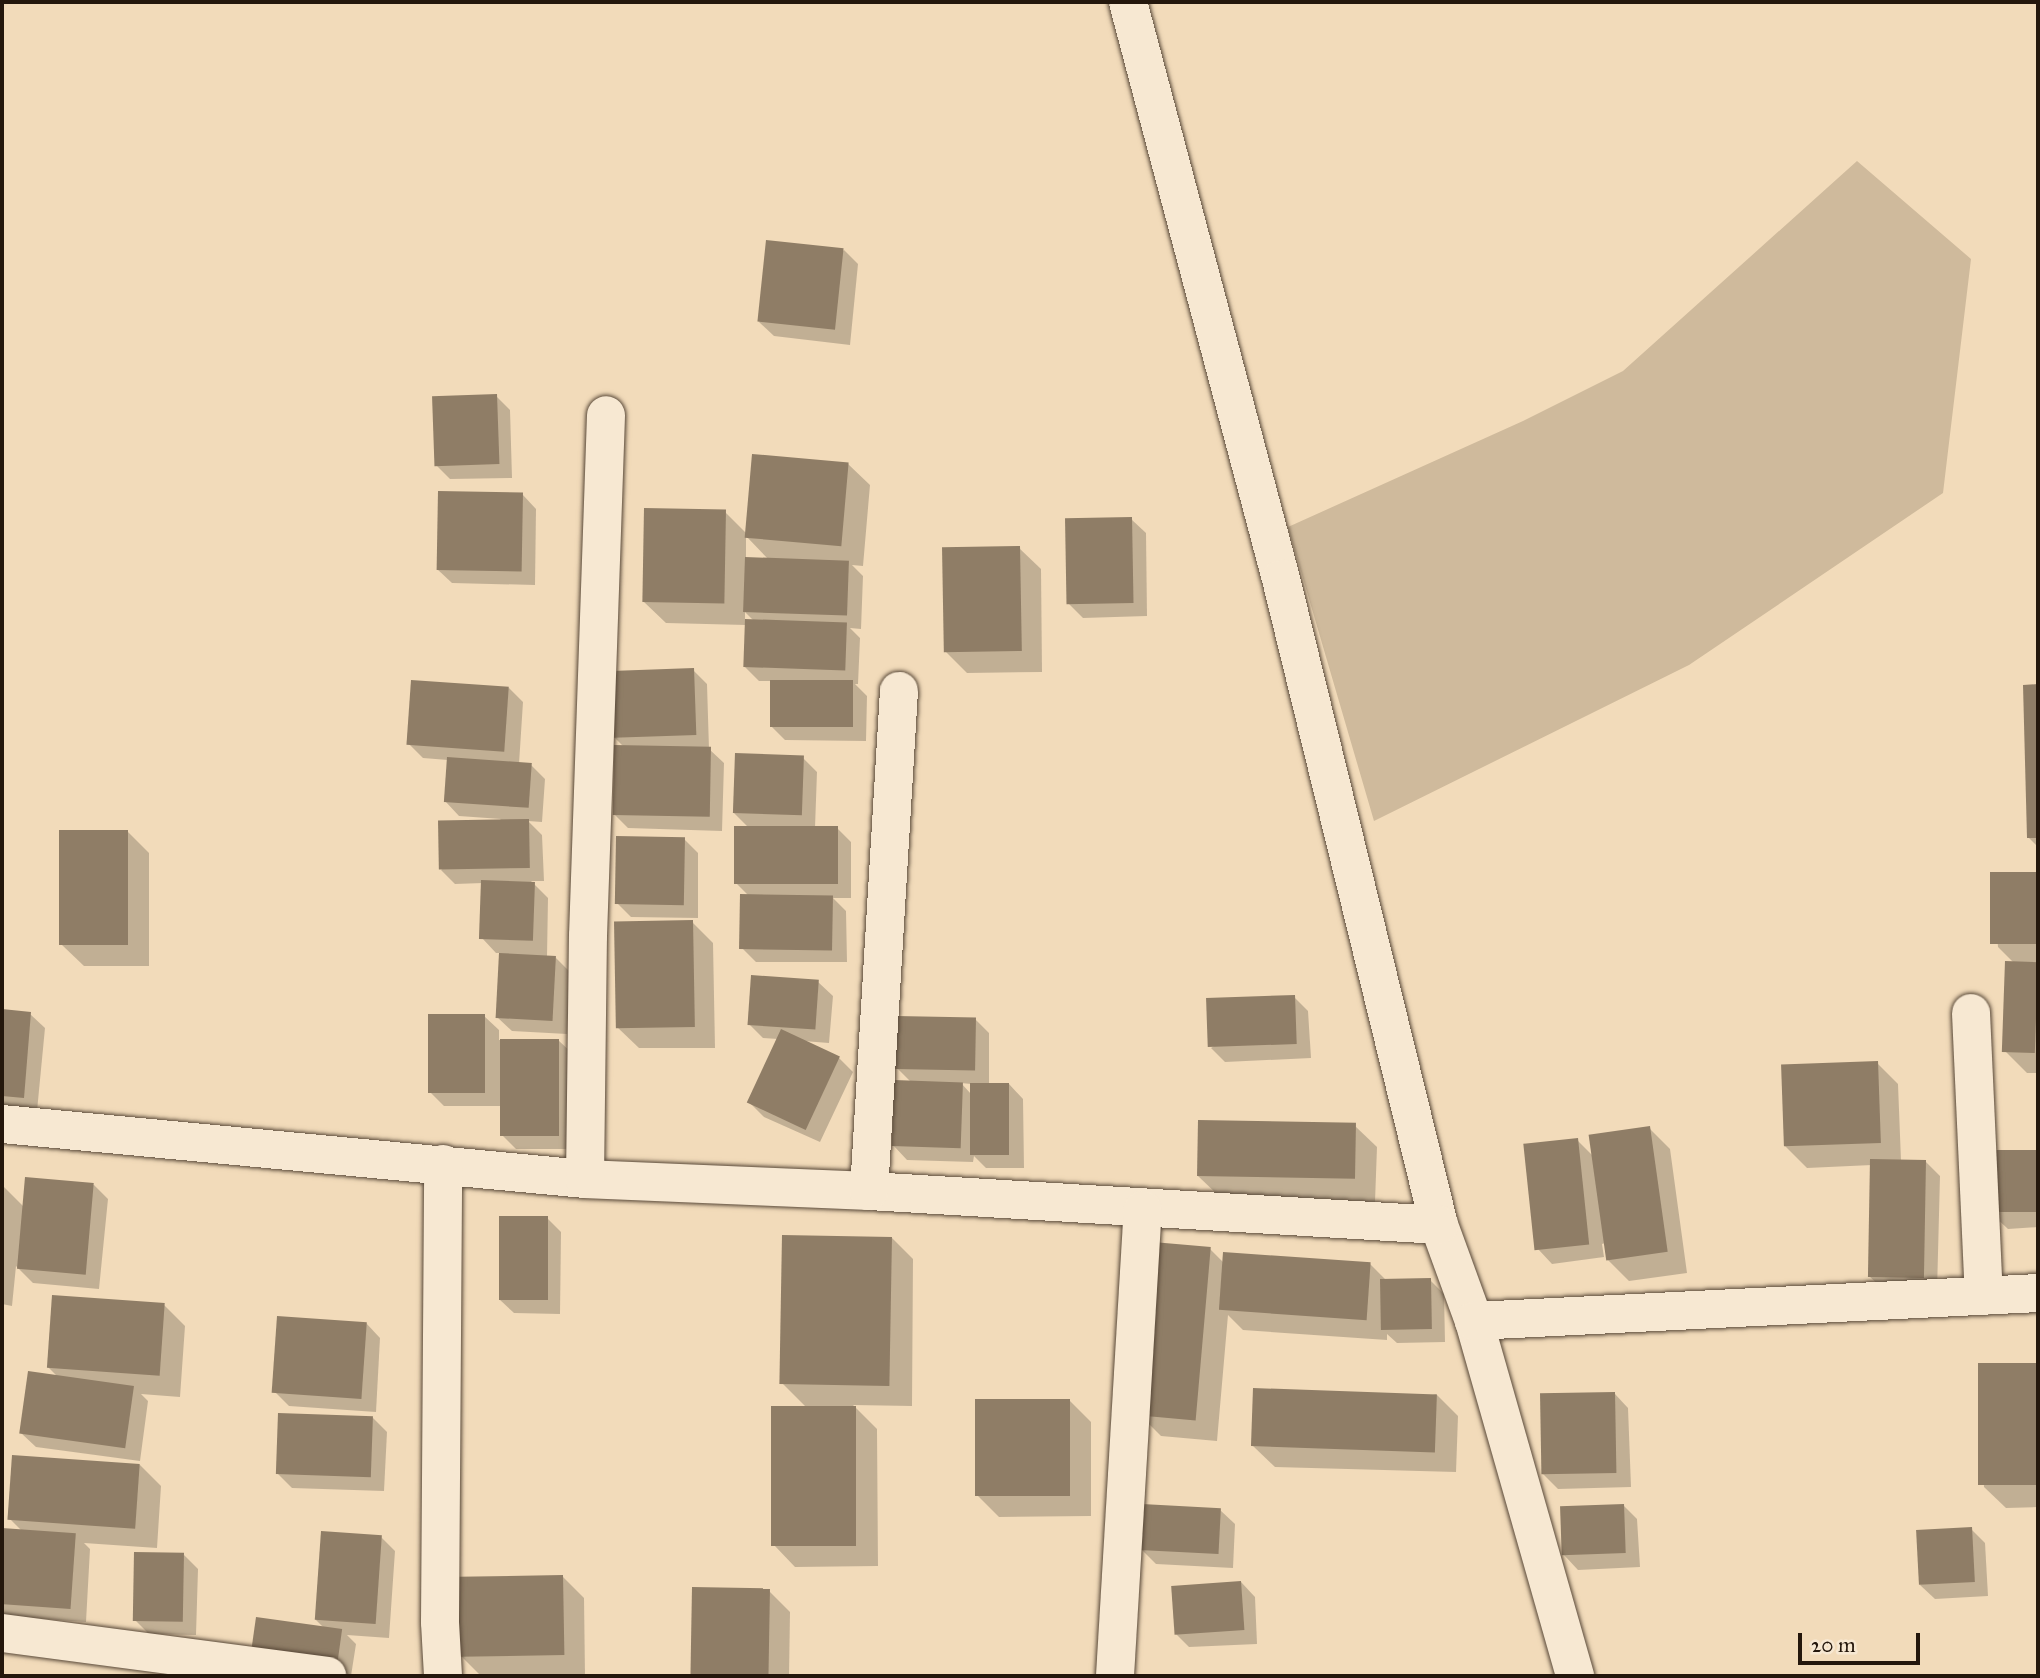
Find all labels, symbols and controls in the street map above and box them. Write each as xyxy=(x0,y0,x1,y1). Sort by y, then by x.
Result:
scale bar xyxy=(1802,1618,1924,1662)
text: 20 m xyxy=(1811,1632,1856,1658)

